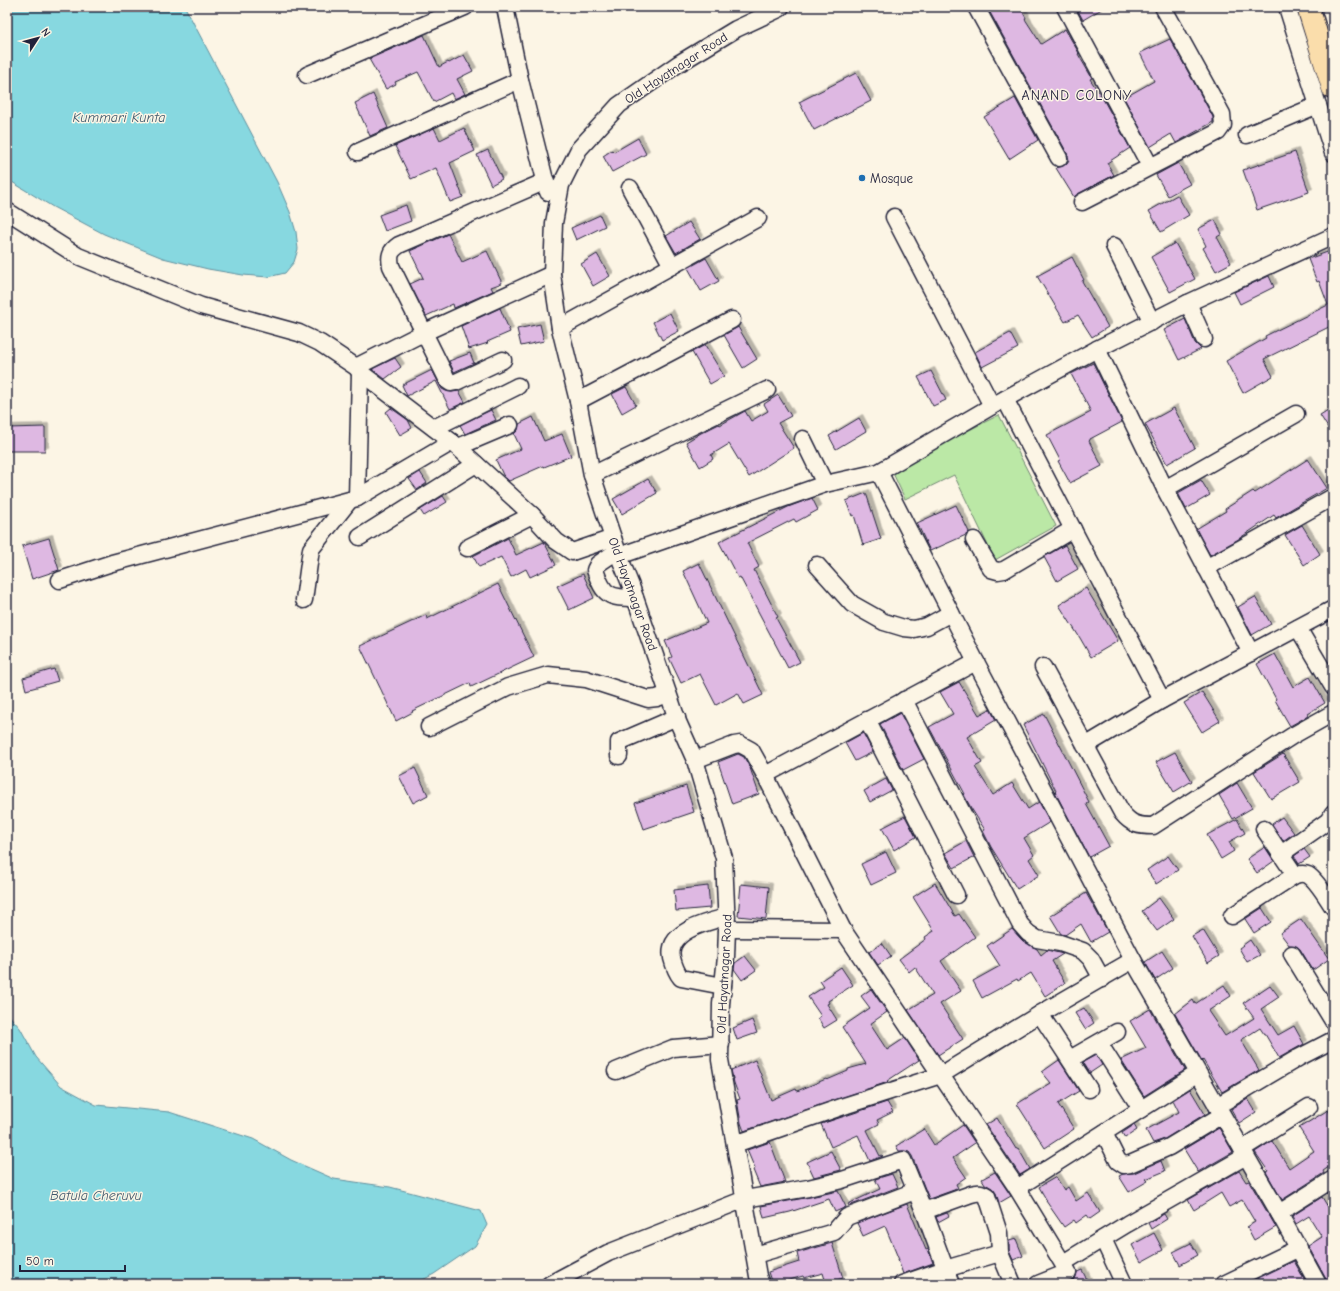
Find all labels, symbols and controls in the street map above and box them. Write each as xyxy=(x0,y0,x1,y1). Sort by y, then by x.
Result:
north arrow xyxy=(18,18,58,58)
text: N xyxy=(38,26,53,39)
street label: Old Hayatnagar Road xyxy=(622,29,730,107)
district label: ANAND COLONY xyxy=(1022,87,1132,104)
water label: Kummari Kunta xyxy=(72,109,166,126)
place label: Mosque xyxy=(870,171,913,186)
marker: Mosque xyxy=(857,173,867,183)
street label: Old Hayatnagar Road xyxy=(605,535,661,653)
street label: Old Hayatnagar Road xyxy=(713,914,735,1034)
water label: Batula Cheruvu xyxy=(50,1187,142,1204)
scale bar xyxy=(20,1247,125,1273)
text: 50 m xyxy=(26,1254,54,1268)

